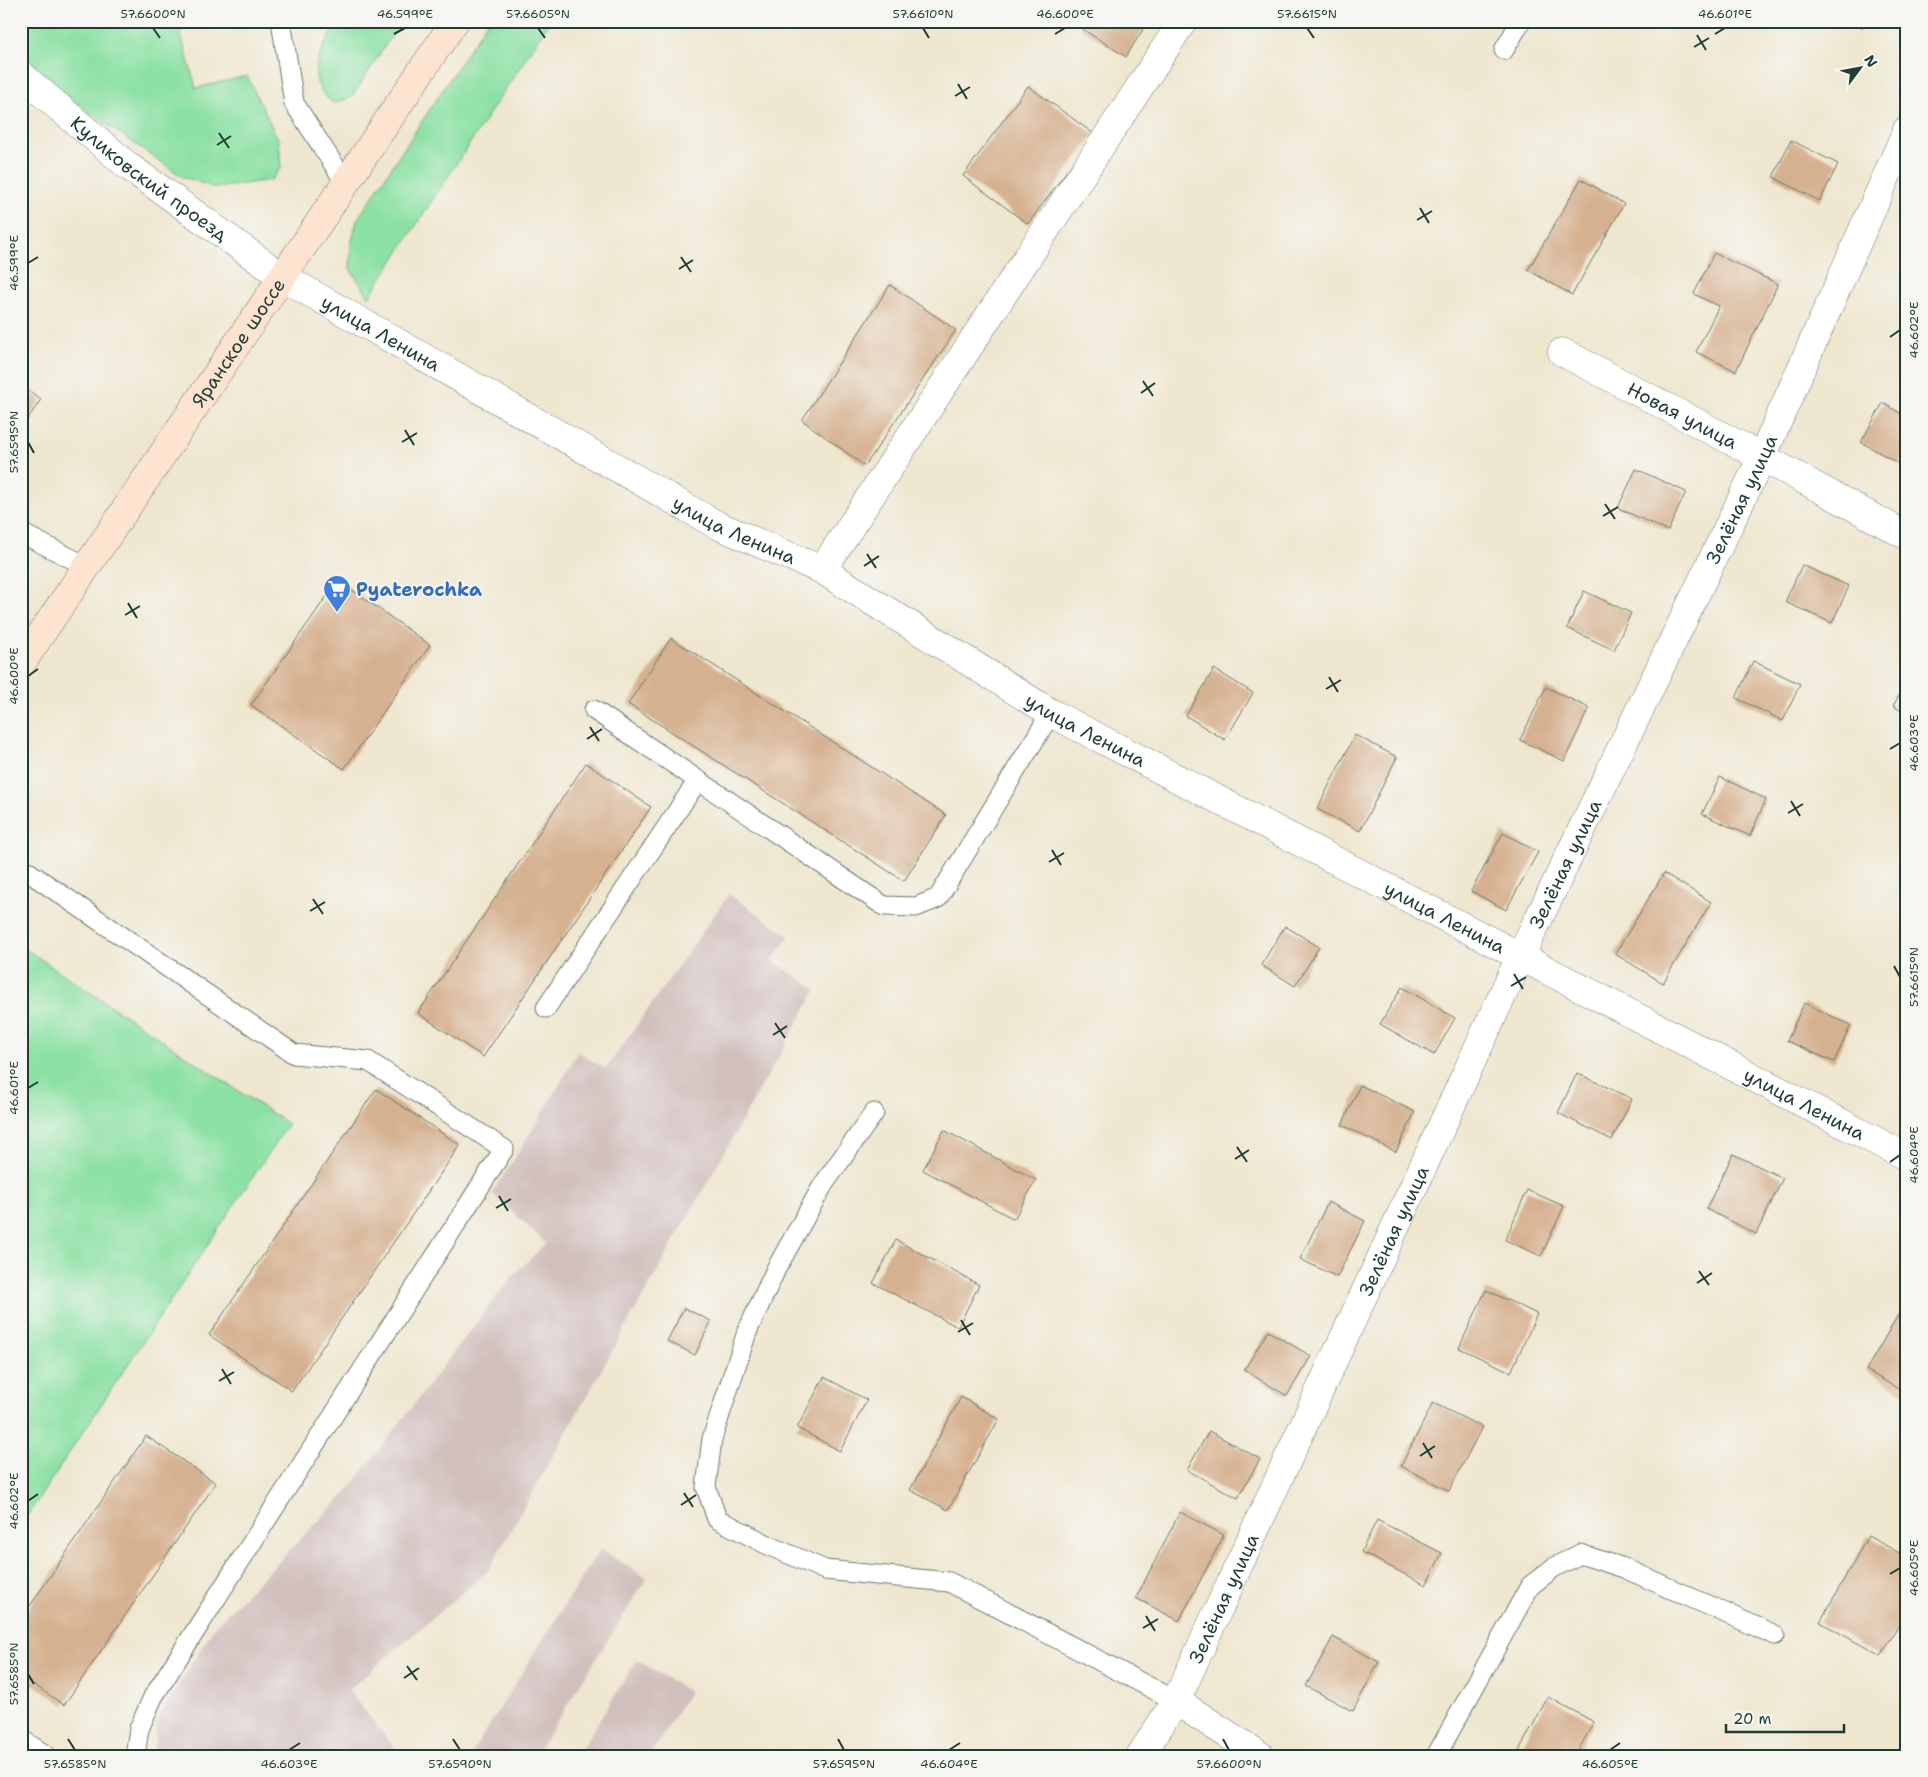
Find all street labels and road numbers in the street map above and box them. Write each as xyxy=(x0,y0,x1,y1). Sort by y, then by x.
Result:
street label: Куликовский проезд xyxy=(65,111,233,247)
street label: Яранское шоссе xyxy=(186,273,291,412)
street label: улица Ленина xyxy=(316,290,445,378)
street label: Новая улица xyxy=(1623,376,1742,455)
street label: Зелёная улица xyxy=(1700,431,1783,568)
street label: улица Ленина xyxy=(668,490,800,570)
street label: улица Ленина xyxy=(1020,688,1150,773)
street label: Зелёная улица xyxy=(1524,795,1607,933)
street label: улица Ленина xyxy=(1380,876,1510,960)
street label: улица Ленина xyxy=(1739,1062,1869,1146)
street label: Зелёная улица xyxy=(1353,1162,1435,1300)
street label: Зелёная улица xyxy=(1183,1529,1265,1667)

